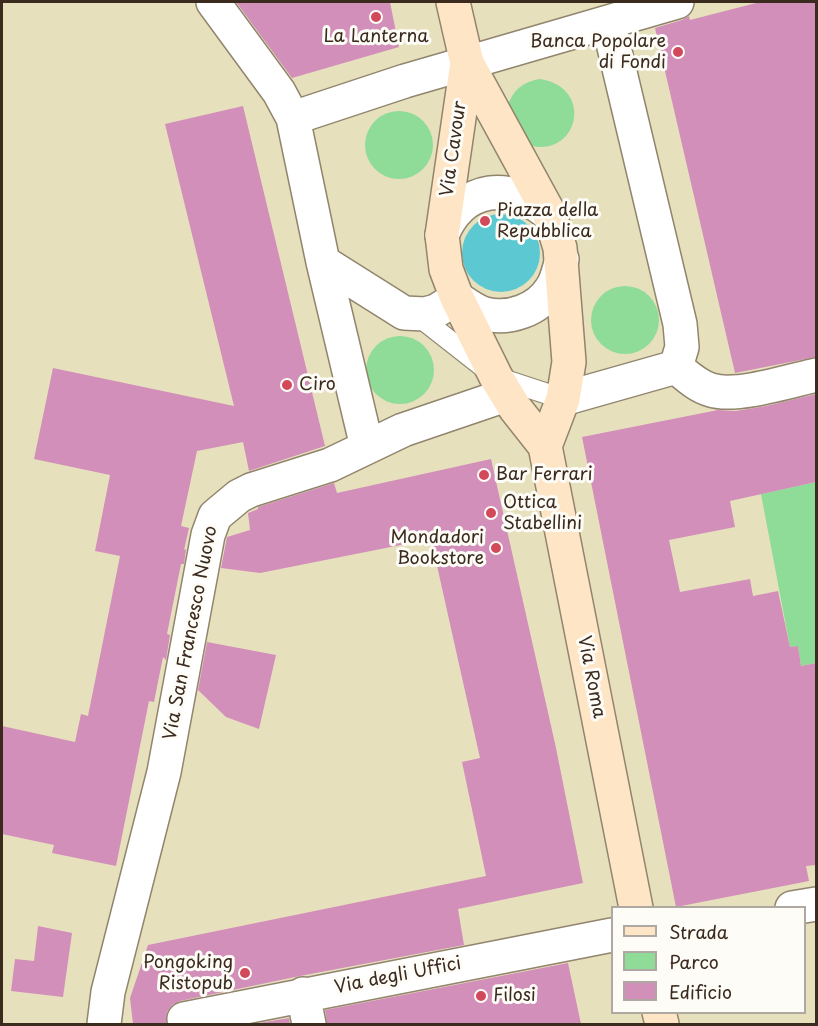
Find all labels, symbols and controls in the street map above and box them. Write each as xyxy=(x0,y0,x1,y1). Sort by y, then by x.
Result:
marker: La Lanterna xyxy=(369,10,383,24)
place label: La Lanterna xyxy=(323,26,429,48)
place label: Banca Popolare di Fondi xyxy=(530,31,666,74)
marker: Banca Popolare di Fondi xyxy=(671,45,685,59)
street label: Via Cavour xyxy=(437,100,471,198)
place label: Piazza della Repubblica xyxy=(497,200,598,242)
marker: Piazza della Repubblica xyxy=(478,214,492,228)
place label: Ciro xyxy=(299,374,336,396)
marker: Ciro xyxy=(280,378,294,392)
place label: Bar Ferrari xyxy=(496,464,593,486)
marker: Bar Ferrari xyxy=(477,468,491,482)
place label: Ottica Stabellini xyxy=(503,492,582,534)
marker: Ottica Stabellini xyxy=(484,506,498,520)
street label: Via San Francesco Nuovo xyxy=(160,524,222,742)
place label: Mondadori Bookstore xyxy=(390,527,484,570)
marker: Mondadori Bookstore xyxy=(489,541,503,555)
street label: Via Roma xyxy=(572,634,610,720)
legend xyxy=(611,906,806,1014)
text: Strada xyxy=(669,918,728,945)
text: Parco xyxy=(669,948,719,975)
place label: Pongoking Ristopub xyxy=(143,952,233,994)
street label: Via degli Uffici xyxy=(333,953,463,999)
marker: Pongoking Ristopub xyxy=(238,966,252,980)
text: Edificio xyxy=(669,978,732,1005)
place label: Filosi xyxy=(493,985,536,1007)
marker: Filosi xyxy=(474,989,488,1003)

